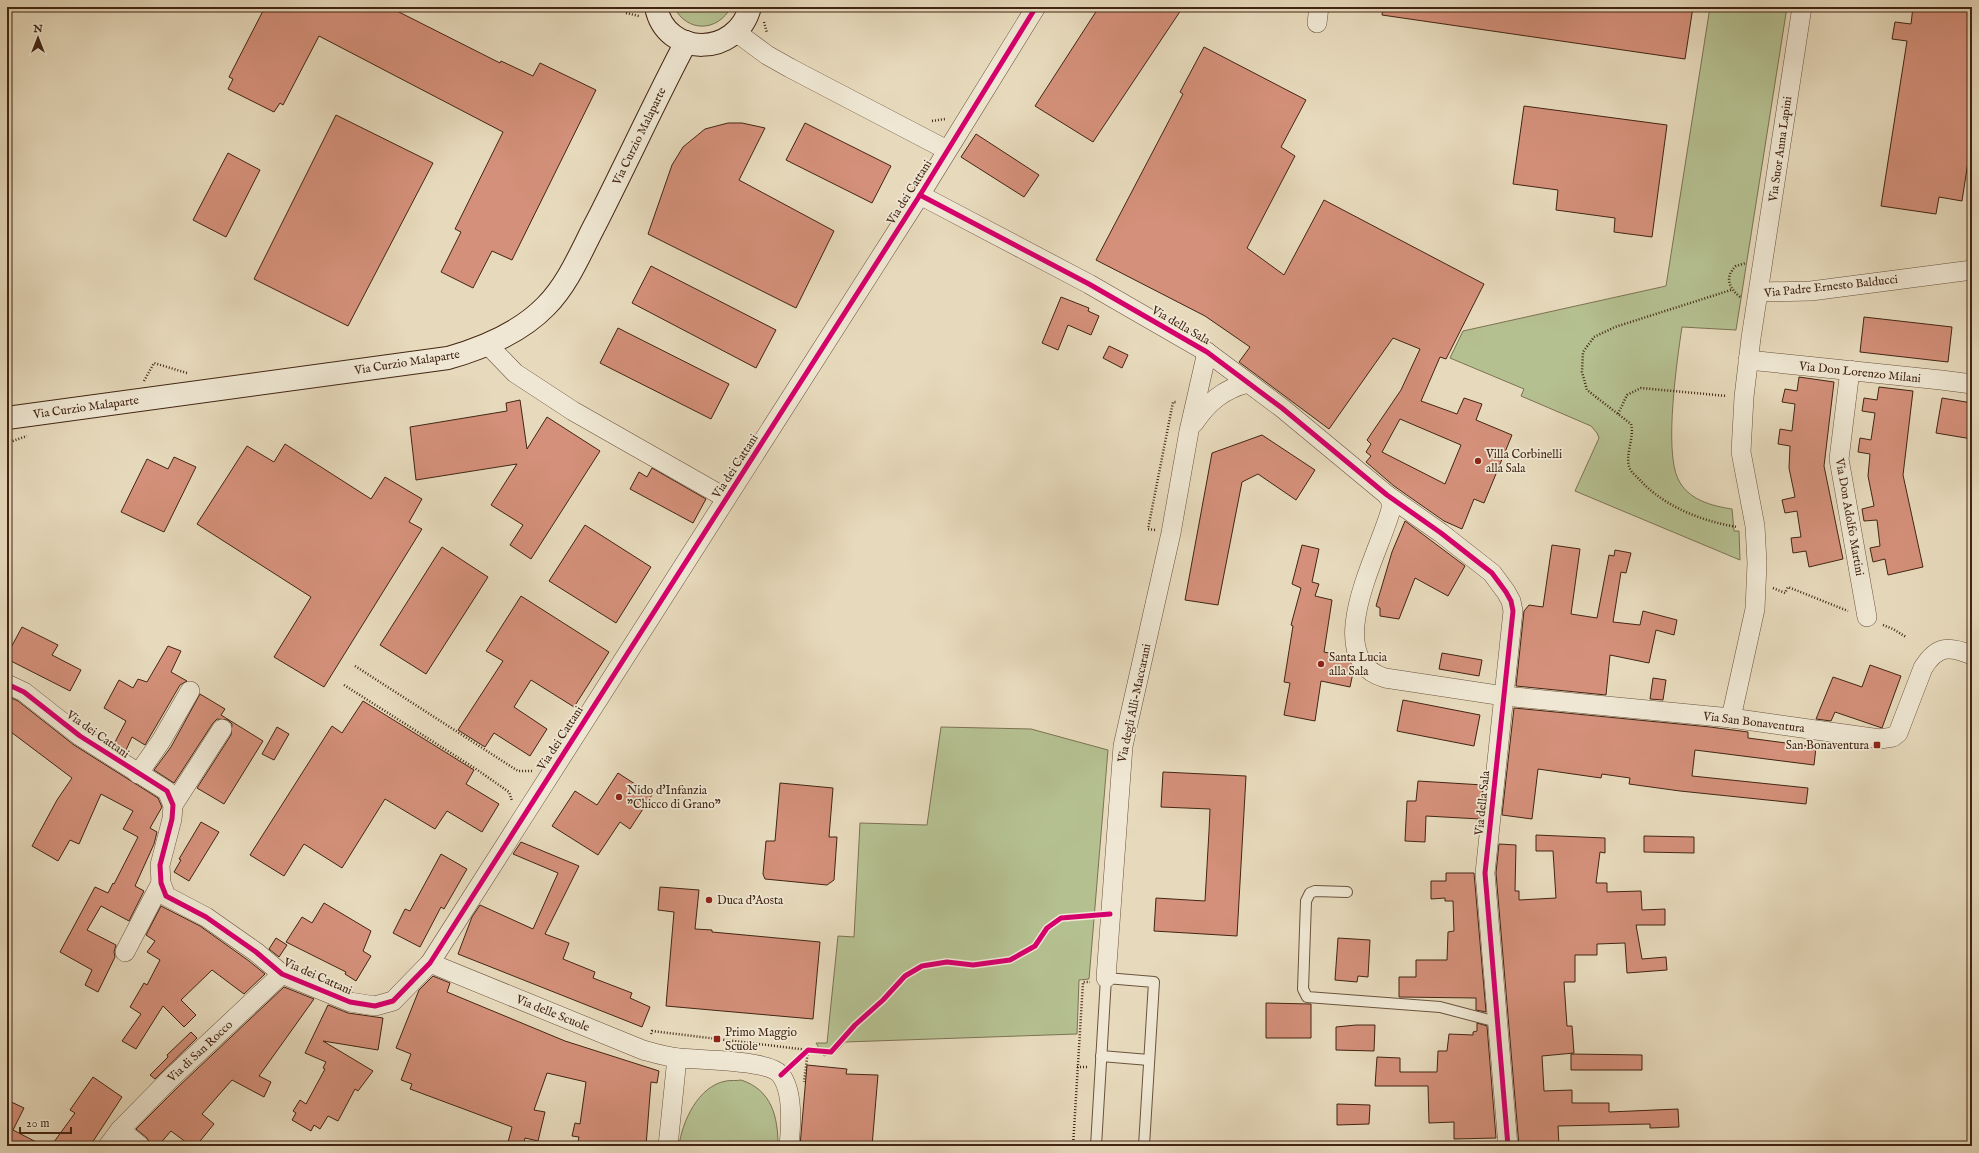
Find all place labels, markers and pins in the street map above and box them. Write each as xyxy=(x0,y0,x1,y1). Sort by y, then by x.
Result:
place label: Villa Corbinelli alla Sala xyxy=(1485,447,1562,476)
marker: Villa Corbinelli alla Sala xyxy=(1473,456,1483,466)
place label: Santa Lucia alla Sala xyxy=(1329,650,1388,679)
marker: Santa Lucia alla Sala xyxy=(1316,659,1326,669)
place label: San Bonaventura xyxy=(1786,738,1870,753)
marker: San Bonaventura xyxy=(1872,740,1882,750)
place label: Nido d'Infanzia "Chicco di Grano" xyxy=(627,783,721,812)
marker: Nido d'Infanzia "Chicco di Grano" xyxy=(614,792,624,802)
place label: Duca d’Aosta xyxy=(717,893,784,908)
marker: Duca d’Aosta xyxy=(704,895,714,905)
place label: Primo Maggio Scuole xyxy=(725,1025,798,1054)
marker: Primo Maggio Scuole xyxy=(712,1034,722,1044)

